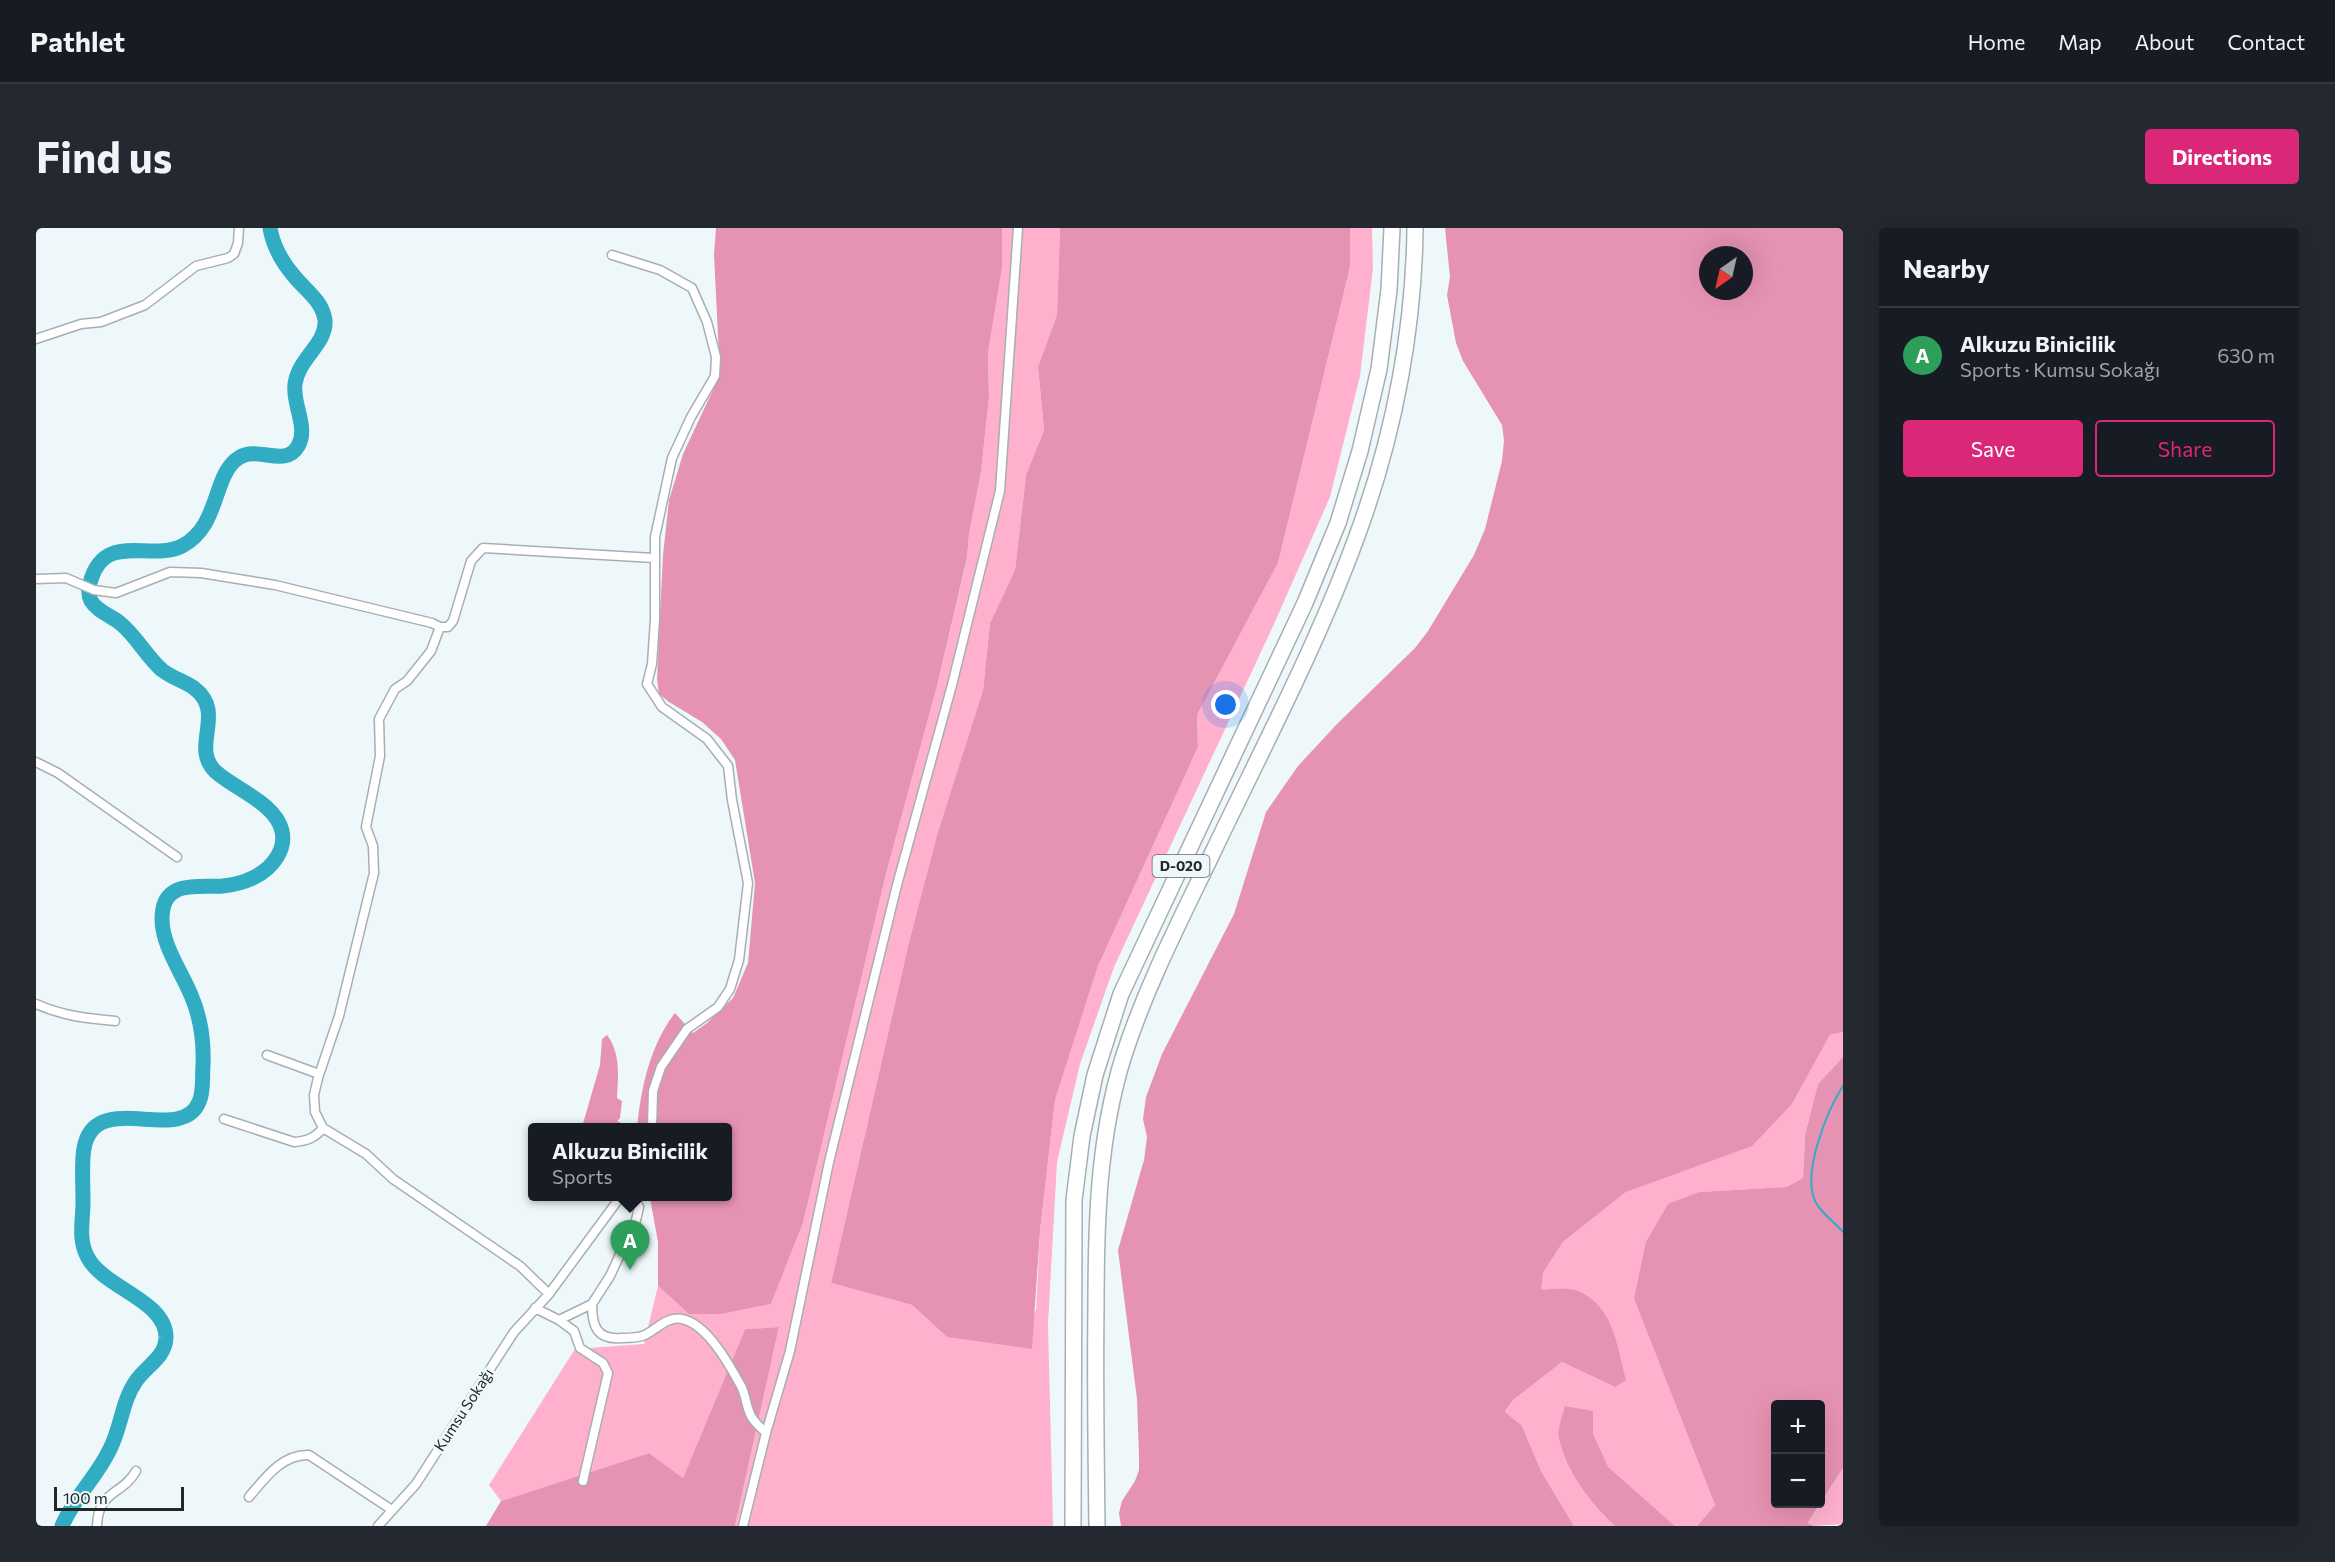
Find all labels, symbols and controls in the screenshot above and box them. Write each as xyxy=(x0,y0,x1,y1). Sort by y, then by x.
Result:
text: Pathlet xyxy=(30,24,125,58)
text: Home xyxy=(1968,29,2025,54)
text: Map xyxy=(2058,29,2102,54)
text: About xyxy=(2135,29,2194,54)
text: Contact xyxy=(2227,29,2305,54)
button: Directions xyxy=(2145,129,2299,184)
text: Find us xyxy=(36,130,172,182)
north arrow xyxy=(1699,246,1753,300)
text: Nearby xyxy=(1903,252,1990,283)
text: Alkuzu Binicilik xyxy=(1960,330,2116,357)
text: A xyxy=(1915,343,1930,367)
text: 630 m xyxy=(2217,343,2275,367)
text: Sports · Kumsu Sokağı xyxy=(1960,357,2160,381)
button: Save xyxy=(1903,420,2083,477)
button: Share xyxy=(2095,420,2275,477)
your location xyxy=(1211,690,1240,719)
road number: D-020 xyxy=(1152,855,1210,877)
popup xyxy=(528,1123,732,1201)
text: Alkuzu Binicilik xyxy=(552,1137,708,1164)
text: Sports xyxy=(552,1164,613,1188)
pin: A xyxy=(610,1220,650,1270)
street label: Kumsu Sokağı xyxy=(430,1365,497,1454)
map controls xyxy=(1771,1400,1825,1508)
button: + xyxy=(1771,1400,1825,1454)
button: − xyxy=(1771,1454,1825,1508)
scale bar xyxy=(54,1484,184,1512)
text: 100 m xyxy=(63,1488,108,1507)

